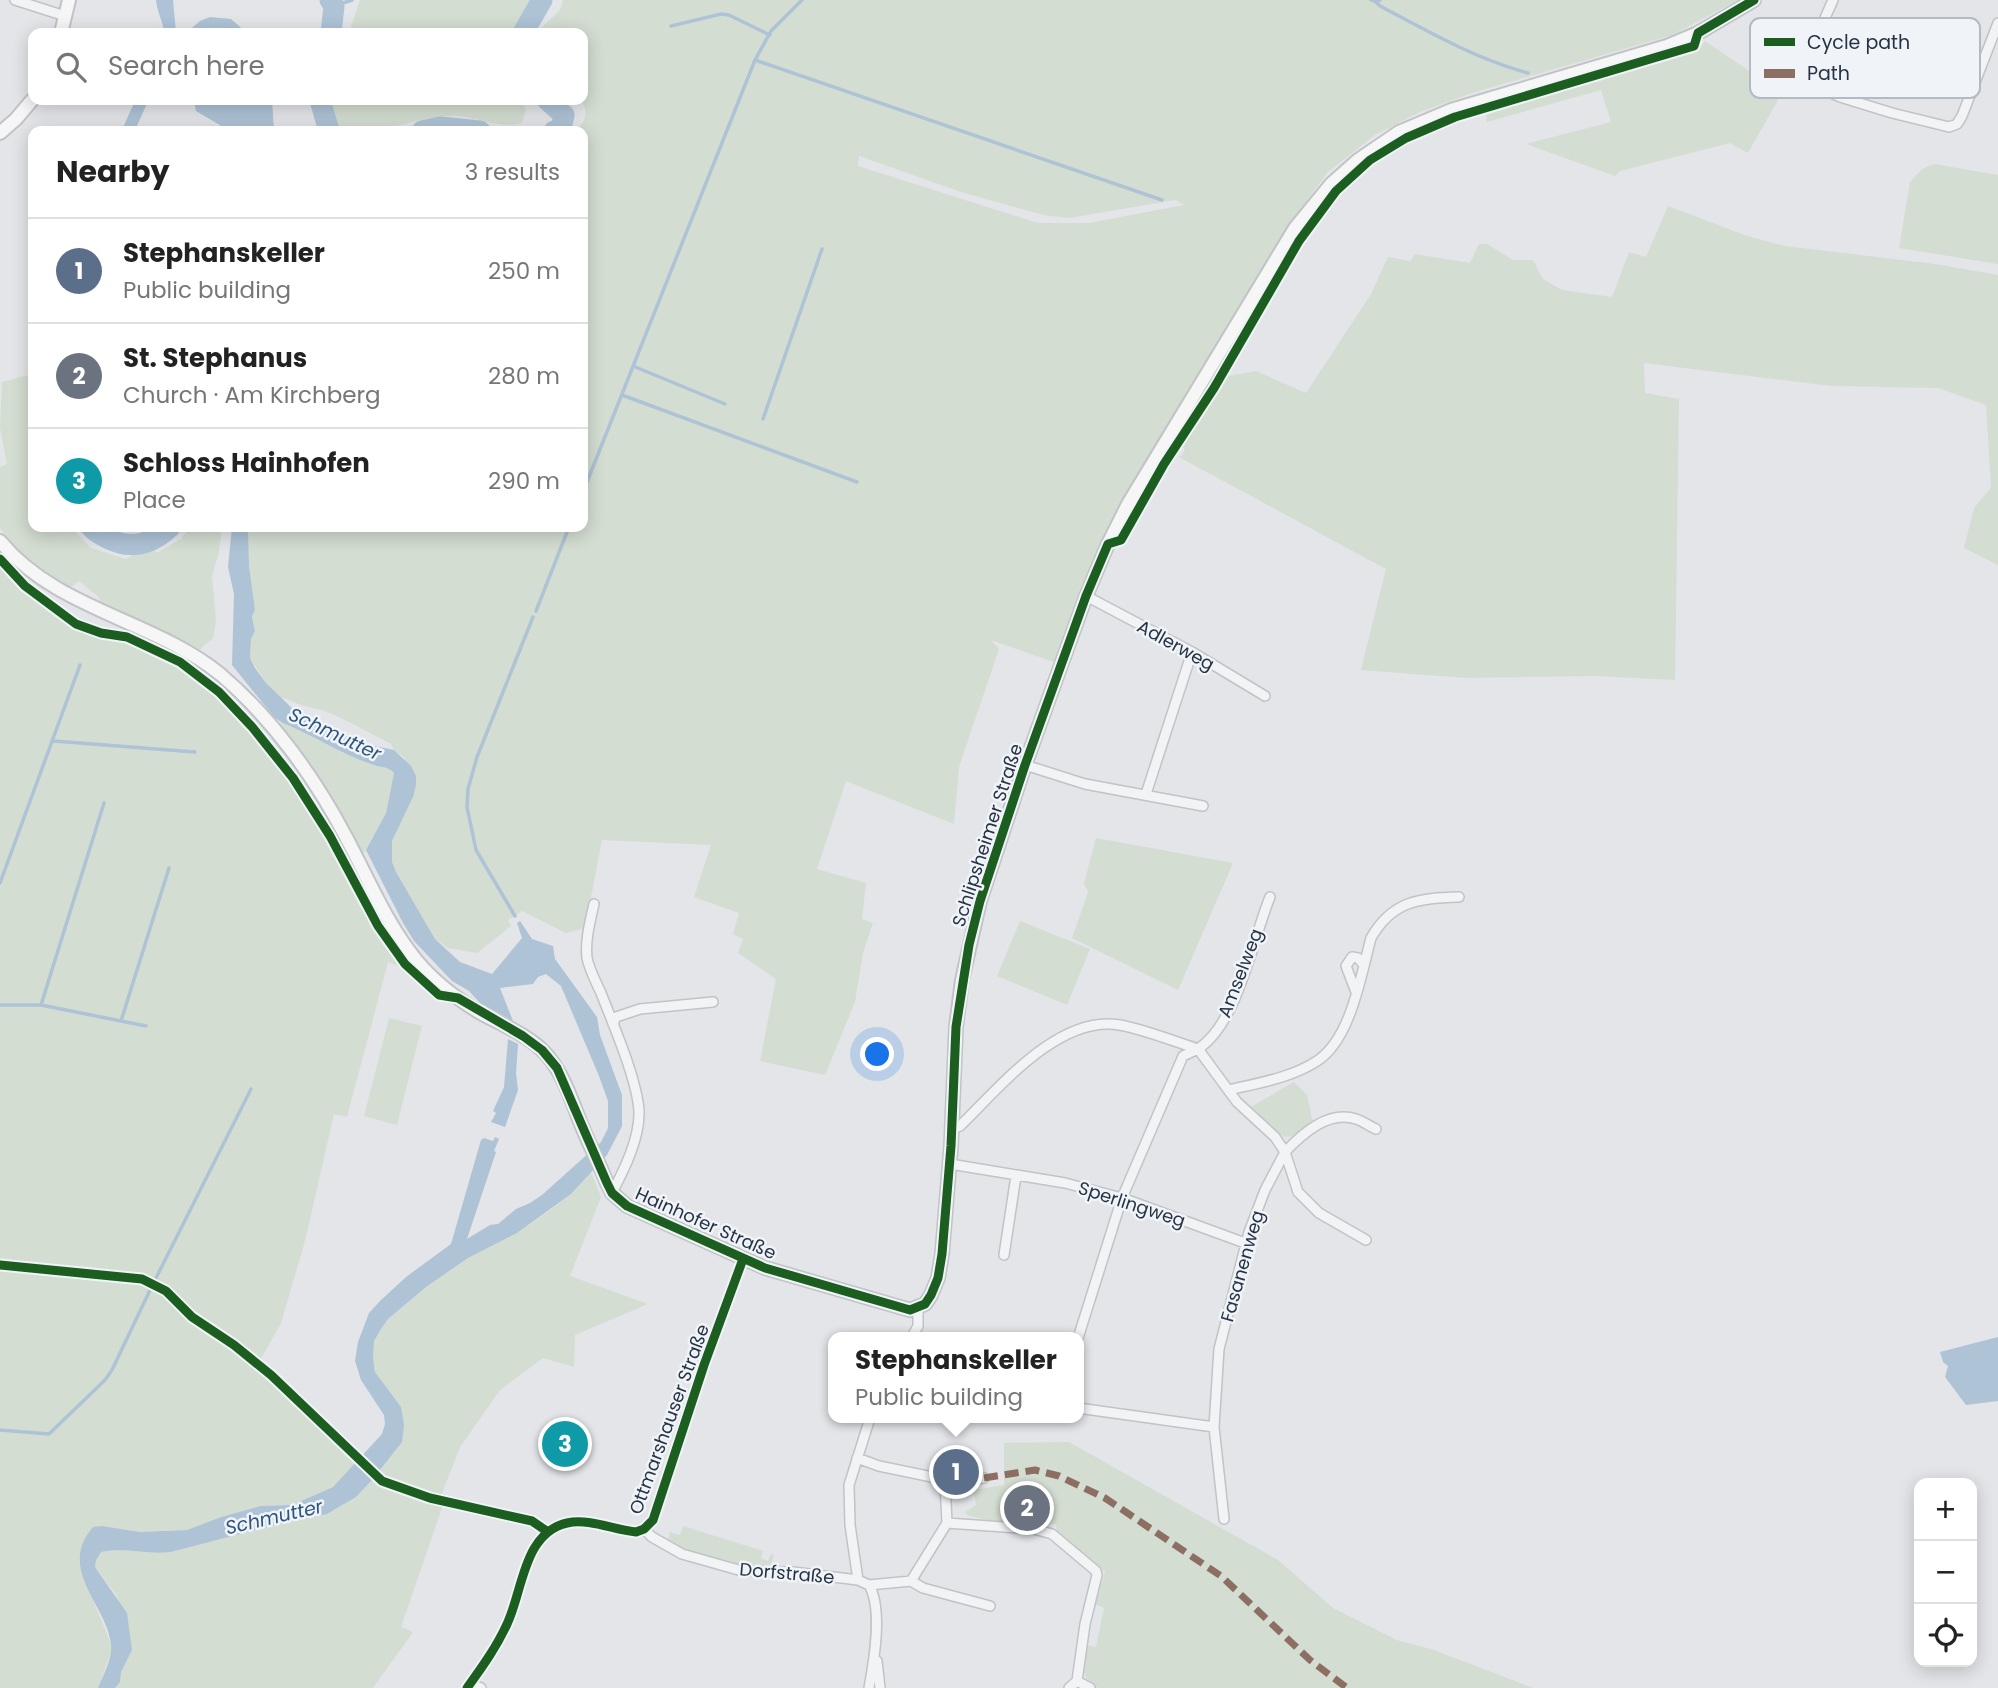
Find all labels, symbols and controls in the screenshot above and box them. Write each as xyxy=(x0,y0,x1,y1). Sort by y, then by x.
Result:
legend xyxy=(1750,18,1980,98)
search box xyxy=(28,28,588,105)
text: Cycle path xyxy=(1807,29,1910,56)
icon: search xyxy=(52,48,90,86)
text: Search here xyxy=(108,48,265,84)
text: Path xyxy=(1807,60,1850,87)
text: Nearby xyxy=(56,150,170,193)
text: 3 results xyxy=(465,156,560,188)
text: Stephanskeller xyxy=(123,235,325,271)
text: 1 xyxy=(75,255,83,287)
text: 250 m xyxy=(488,255,560,287)
text: Public building xyxy=(123,274,291,306)
text: St. Stephanus xyxy=(123,340,307,376)
text: 2 xyxy=(72,360,86,392)
text: 280 m xyxy=(488,360,560,392)
text: Church · Am Kirchberg xyxy=(123,379,381,411)
text: Schloss Hainhofen xyxy=(123,445,370,481)
text: 3 xyxy=(72,465,86,497)
text: 290 m xyxy=(488,465,560,497)
text: Place xyxy=(123,484,186,516)
street label: Adlerweg xyxy=(1133,614,1219,676)
water label: Schmutter xyxy=(284,701,386,768)
street label: Schlipsheimer Straße xyxy=(946,740,1028,930)
street label: Amselweg xyxy=(1212,925,1268,1021)
your location xyxy=(860,1037,894,1071)
street label: Sperlingweg xyxy=(1075,1175,1189,1233)
street label: Hainhofer Straße xyxy=(632,1181,780,1265)
street label: Fasanenweg xyxy=(1214,1207,1270,1325)
street label: Ottmarshauser Straße xyxy=(623,1320,715,1518)
popup xyxy=(828,1332,1084,1423)
text: Stephanskeller xyxy=(855,1342,1057,1378)
text: Public building xyxy=(855,1381,1023,1413)
pin: 3 xyxy=(542,1418,588,1470)
pin: 1 xyxy=(933,1446,979,1498)
map controls xyxy=(1914,1478,1977,1667)
button: + xyxy=(1914,1478,1977,1541)
pin: 2 xyxy=(1004,1482,1050,1534)
water label: Schmutter xyxy=(223,1492,326,1541)
button: − xyxy=(1914,1541,1977,1604)
street label: Dorfstraße xyxy=(739,1556,835,1590)
button: locate xyxy=(1914,1604,1977,1667)

